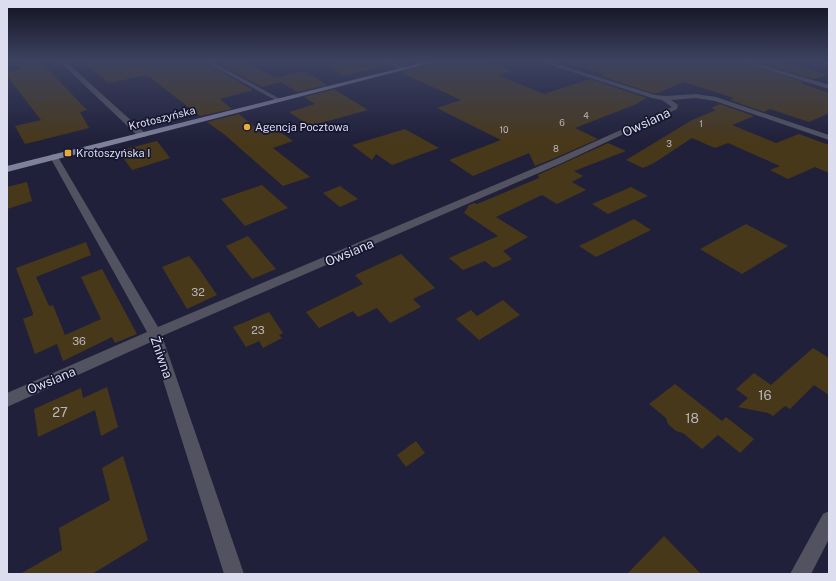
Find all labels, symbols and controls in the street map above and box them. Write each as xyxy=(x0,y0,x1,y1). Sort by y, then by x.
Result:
street label: Krotoszyńska xyxy=(127,104,197,132)
street label: Owsiana xyxy=(620,105,673,140)
house number: 4 xyxy=(583,110,589,121)
house number: 6 xyxy=(559,117,565,128)
house number: 1 xyxy=(699,118,703,129)
place label: Agencja Pocztowa xyxy=(255,121,349,133)
marker: Agencja Pocztowa xyxy=(242,122,252,132)
house number: 10 xyxy=(499,124,509,135)
house number: 3 xyxy=(666,138,672,149)
house number: 8 xyxy=(553,143,559,154)
place label: Krotoszyńska I xyxy=(76,147,150,159)
marker: Krotoszyńska I xyxy=(63,148,73,158)
street label: Owsiana xyxy=(323,236,376,269)
house number: 32 xyxy=(191,286,205,298)
house number: 23 xyxy=(251,324,265,336)
street label: Żniwna xyxy=(147,334,176,380)
house number: 36 xyxy=(72,335,86,347)
street label: Owsiana xyxy=(25,364,78,397)
house number: 16 xyxy=(758,388,772,403)
house number: 27 xyxy=(52,405,68,420)
house number: 18 xyxy=(685,411,699,426)

